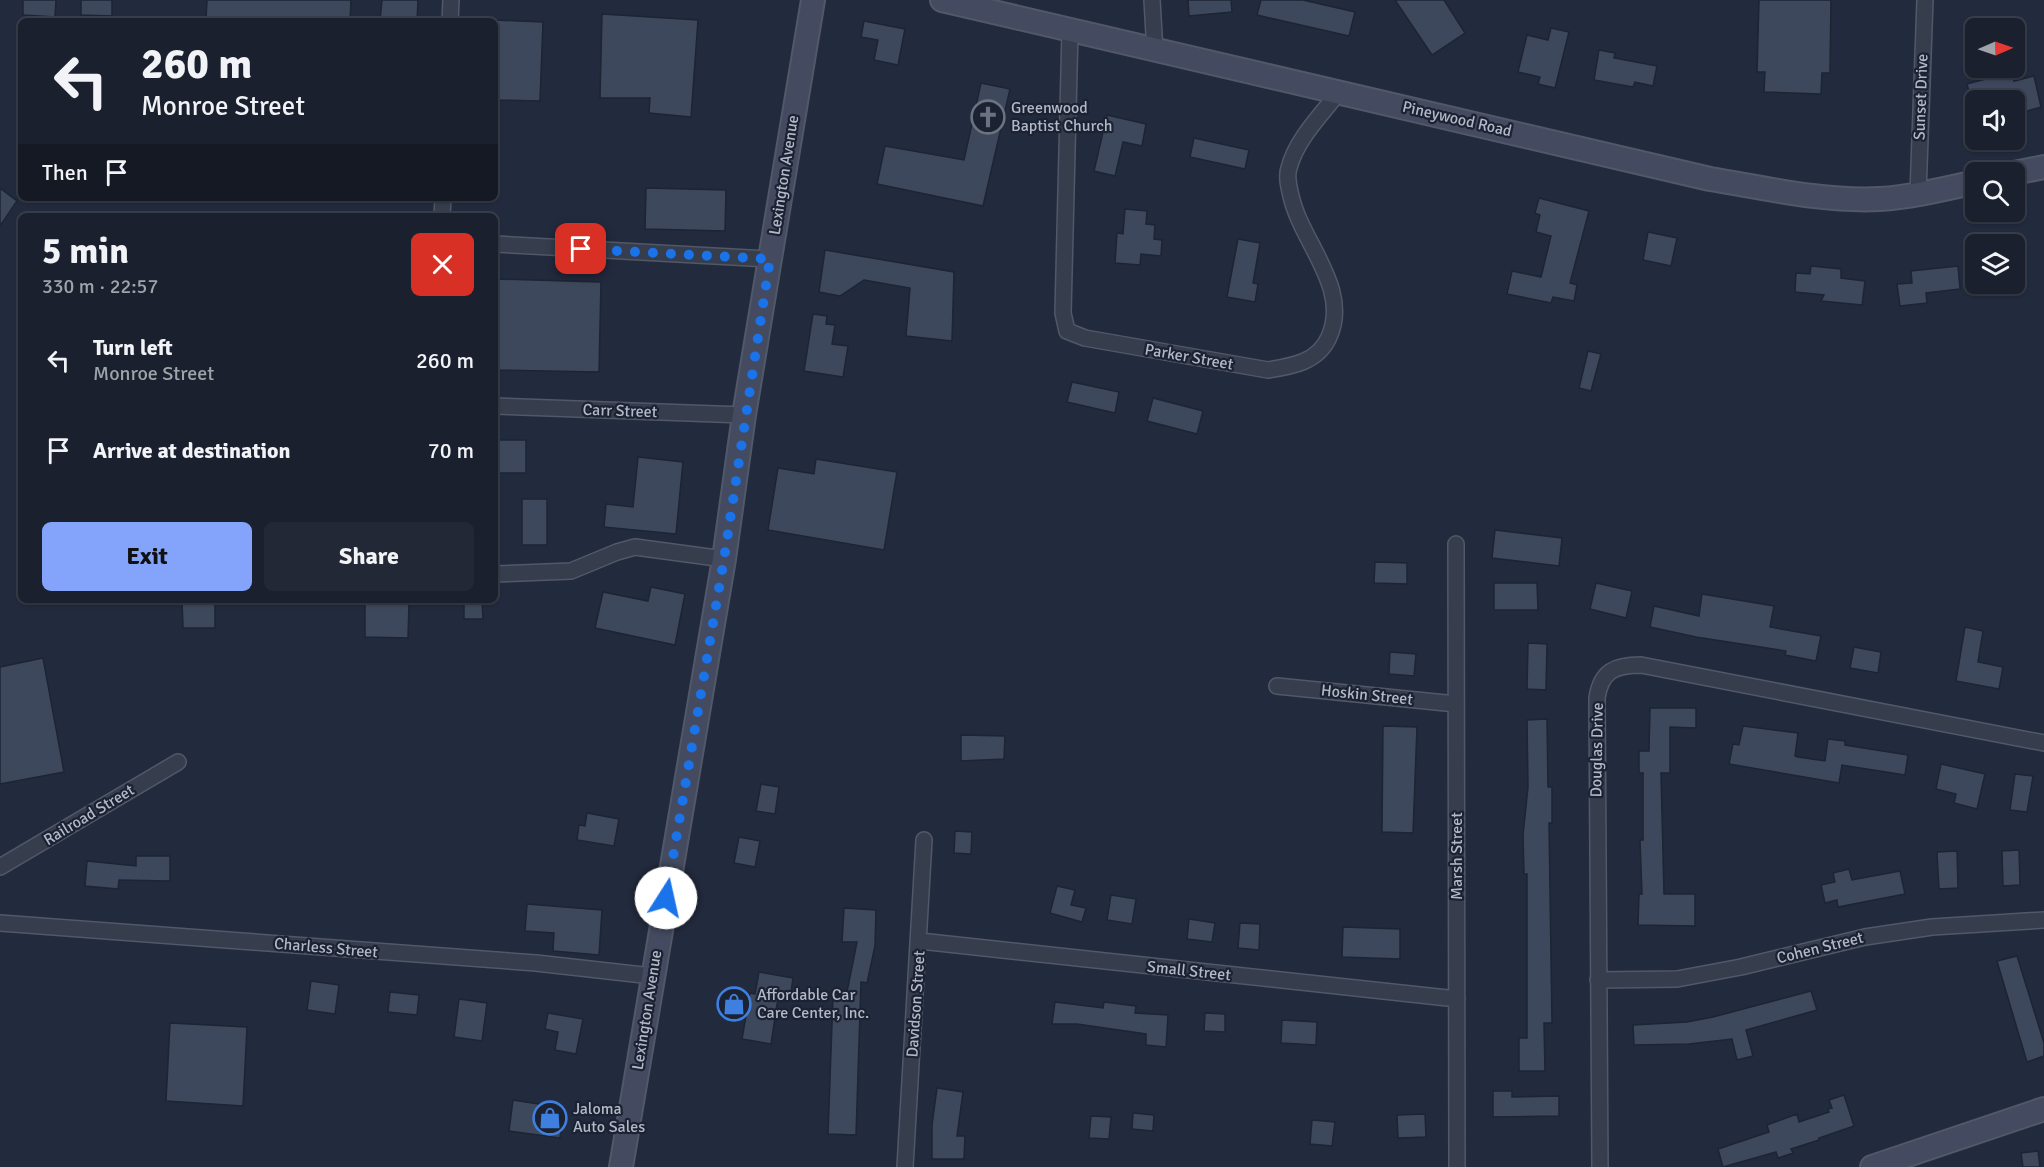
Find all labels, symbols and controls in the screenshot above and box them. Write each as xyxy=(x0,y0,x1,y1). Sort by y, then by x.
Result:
north arrow xyxy=(1965,18,2025,78)
map controls xyxy=(1965,18,2025,294)
text: 260 m xyxy=(141,39,252,90)
icon: left xyxy=(42,42,120,120)
street label: Sunset Drive xyxy=(1910,54,1932,140)
text: Monroe Street xyxy=(141,90,305,123)
button: sound xyxy=(1965,90,2025,150)
street label: Pineywood Road xyxy=(1400,97,1514,141)
place label: Greenwood Baptist Church xyxy=(1011,98,1112,136)
church icon: Greenwood Baptist Church xyxy=(970,99,1006,135)
street label: Lexington Avenue xyxy=(765,114,803,236)
icon: arrive xyxy=(100,156,133,189)
text: Then xyxy=(42,159,88,186)
button: search xyxy=(1965,162,2025,222)
pin xyxy=(555,223,606,274)
text: 5 min xyxy=(42,229,129,274)
icon: arrive xyxy=(564,232,597,265)
button: close xyxy=(411,233,474,296)
button: layers xyxy=(1965,234,2025,294)
text: 330 m · 22:57 xyxy=(42,274,158,299)
text: Turn left xyxy=(93,334,173,361)
street label: Parker Street xyxy=(1143,339,1235,375)
icon: left xyxy=(42,344,75,377)
text: 260 m xyxy=(416,347,474,374)
text: Monroe Street xyxy=(93,361,214,386)
street label: Carr Street xyxy=(582,400,658,422)
icon: arrive xyxy=(42,434,75,467)
text: Arrive at destination xyxy=(93,437,290,464)
text: 70 m xyxy=(428,437,474,464)
button: Exit xyxy=(42,522,252,591)
button: Share xyxy=(264,522,474,591)
street label: Hoskin Street xyxy=(1320,680,1414,710)
street label: Douglas Drive xyxy=(1586,702,1608,798)
street label: Railroad Street xyxy=(40,780,138,850)
street label: Marsh Street xyxy=(1447,812,1467,900)
position arrow xyxy=(634,866,698,930)
street label: Cohen Street xyxy=(1775,927,1866,968)
street label: Charless Street xyxy=(273,934,379,963)
street label: Lexington Avenue xyxy=(628,949,666,1071)
street label: Davidson Street xyxy=(902,949,930,1058)
street label: Small Street xyxy=(1146,957,1232,985)
place label: Affordable Car Care Center, Inc. xyxy=(757,985,869,1023)
shop icon: Affordable Car Care Center, Inc. xyxy=(716,986,752,1022)
place label: Jaloma Auto Sales xyxy=(573,1099,645,1137)
shop icon: Jaloma Auto Sales xyxy=(532,1100,568,1136)

